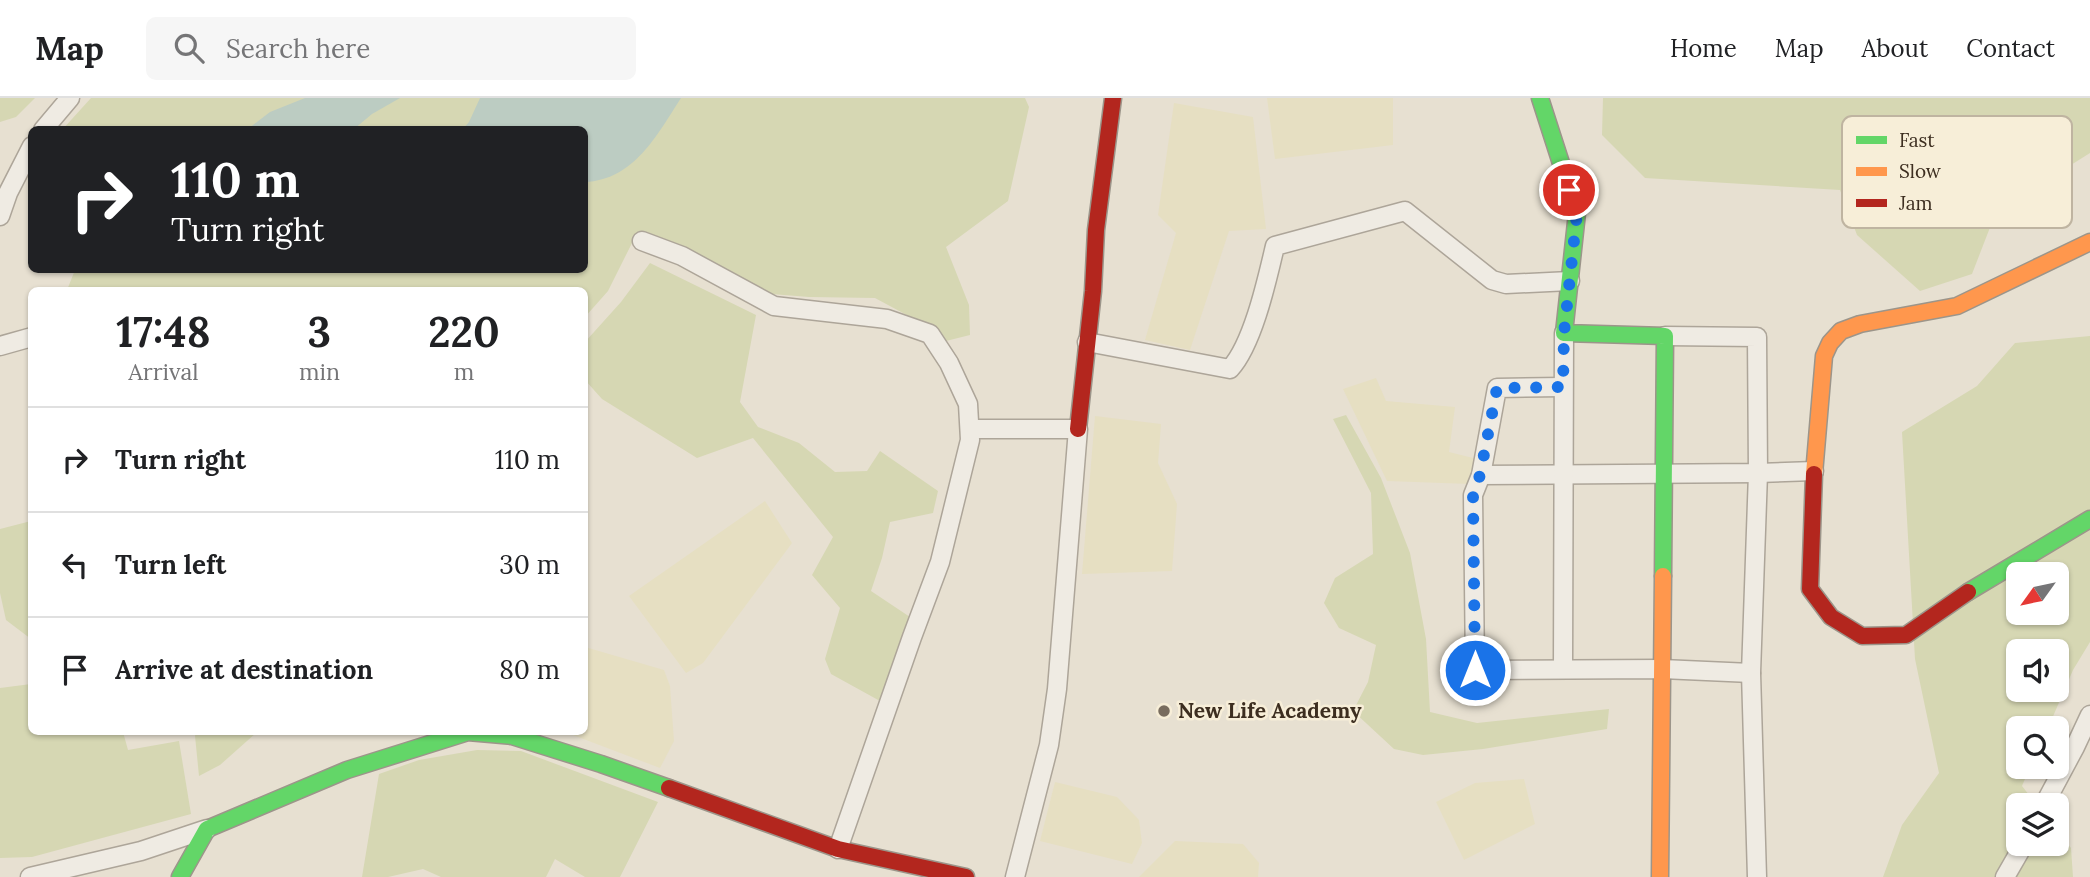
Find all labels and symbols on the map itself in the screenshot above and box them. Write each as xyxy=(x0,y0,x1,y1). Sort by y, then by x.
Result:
legend xyxy=(1842,116,2072,228)
text: Fast xyxy=(1899,128,1935,152)
text: Slow xyxy=(1899,159,1942,183)
pin xyxy=(1539,160,1599,220)
text: Jam xyxy=(1898,191,1933,215)
north arrow xyxy=(2006,562,2068,625)
position arrow xyxy=(1438,633,1512,707)
place label: New Life Academy xyxy=(1178,697,1362,724)
marker: New Life Academy xyxy=(1156,703,1172,719)

